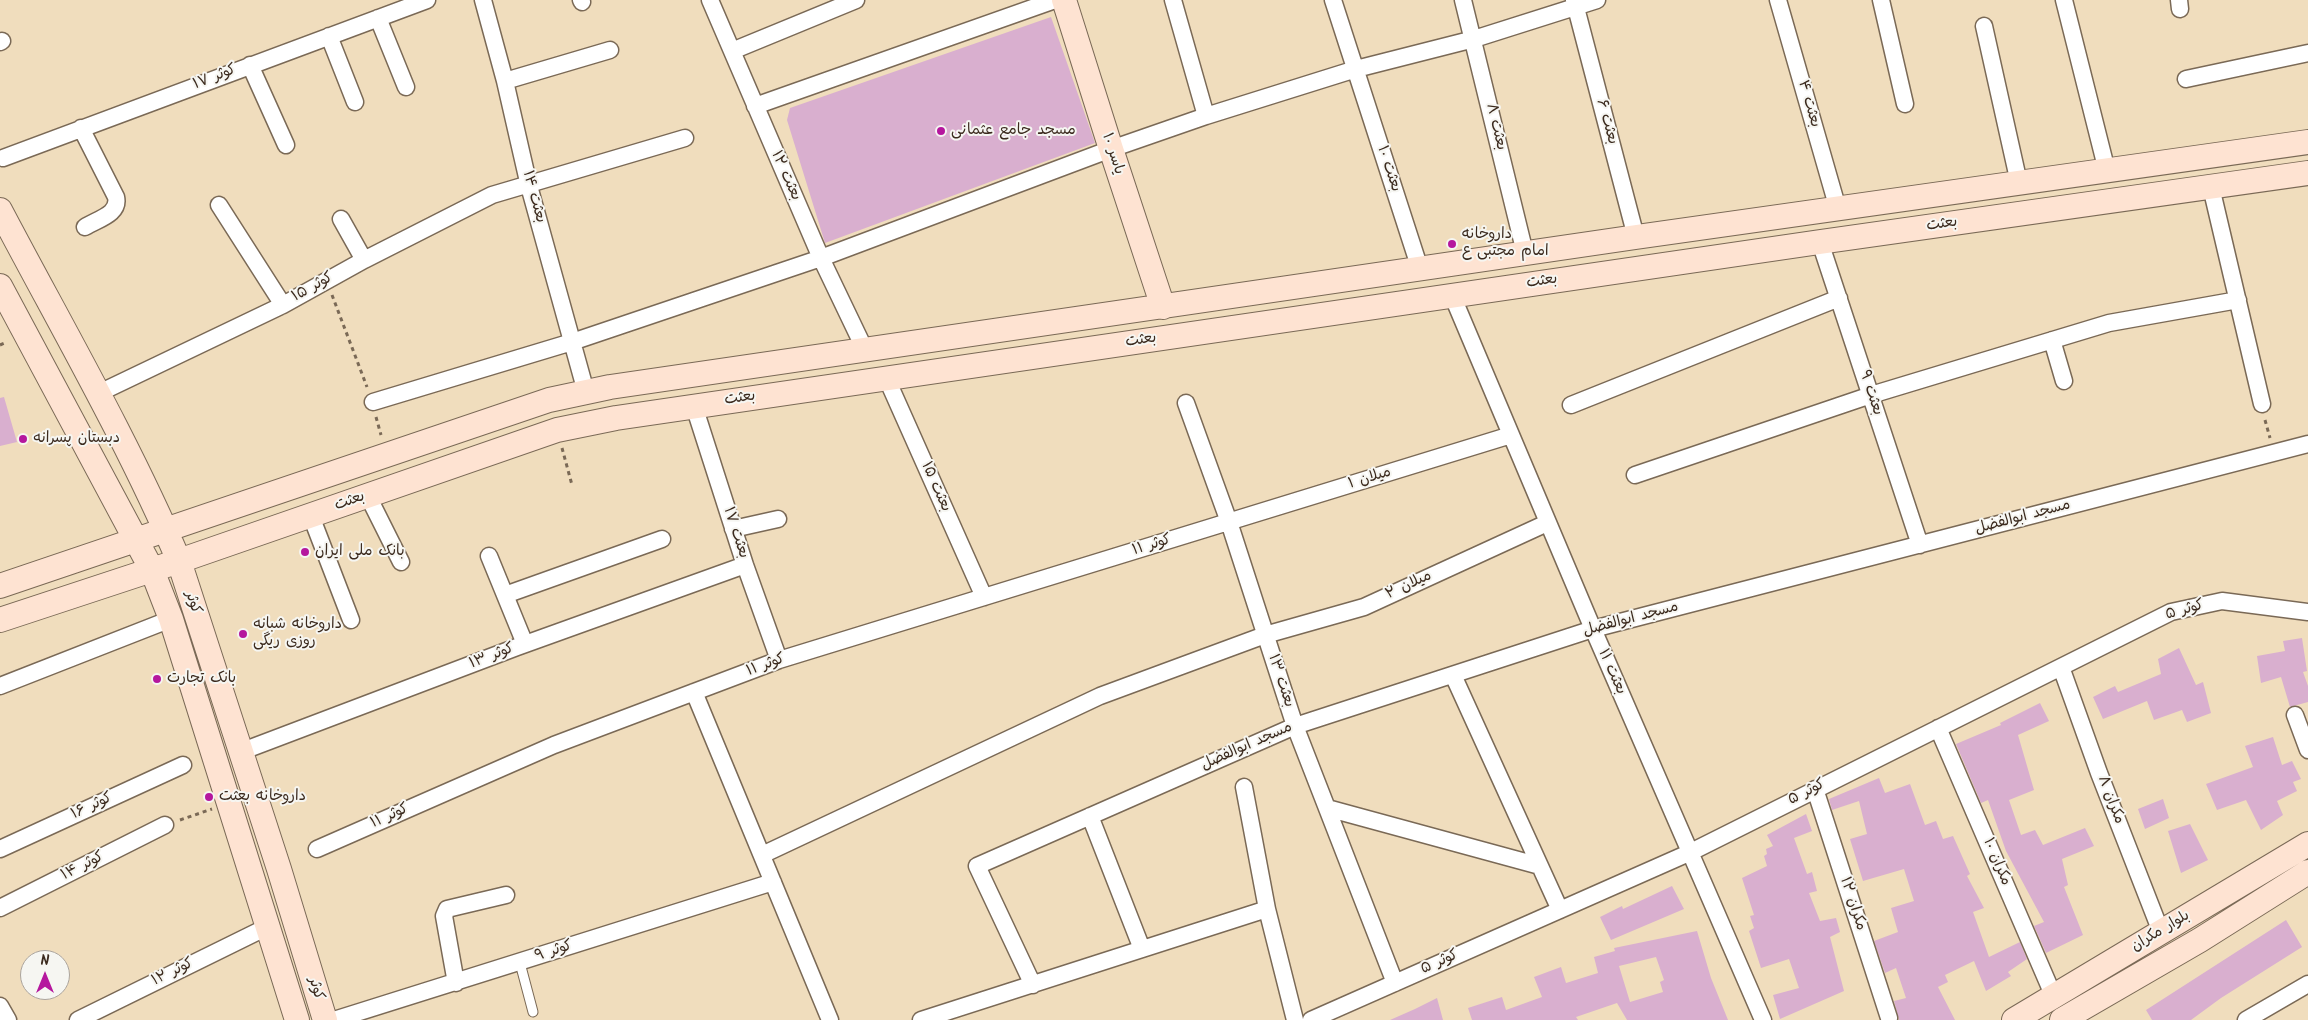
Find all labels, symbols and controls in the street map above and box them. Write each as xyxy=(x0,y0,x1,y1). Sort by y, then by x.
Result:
street label: کوثر ۱۷ xyxy=(191,62,239,94)
street label: بعثت ۴ xyxy=(1793,78,1823,130)
street label: بعثت ۶ xyxy=(1591,97,1621,147)
street label: بعثت ۸ xyxy=(1481,102,1509,152)
place label: مسجد جامع عثمانی xyxy=(951,122,1076,140)
marker: مسجد جامع عثمانی xyxy=(935,125,947,137)
street label: یاسر ۱۰ xyxy=(1097,131,1127,177)
street label: بعثت ۱۰ xyxy=(1372,144,1404,194)
street label: بعثت ۱۲ xyxy=(766,148,804,204)
street label: بعثت ۱۴ xyxy=(517,169,549,225)
street label: بعثت xyxy=(1925,214,1959,236)
place label: داروخانه امام مجتبی ع xyxy=(1462,226,1549,261)
marker: داروخانه امام مجتبی ع xyxy=(1446,238,1458,250)
street label: کوثر ۱۵ xyxy=(289,269,337,307)
street label: بعثت xyxy=(1525,271,1559,293)
street label: بعثت xyxy=(1124,330,1158,352)
street label: بعثت ۹ xyxy=(1854,368,1886,418)
street label: بعثت xyxy=(723,388,757,410)
place label: دبستان پسرانه xyxy=(33,430,120,448)
marker: دبستان پسرانه xyxy=(17,433,29,445)
street label: بعثت ۱۵ xyxy=(916,459,954,515)
street label: میلان ۱ xyxy=(1346,464,1394,494)
street label: بعثت xyxy=(332,488,368,516)
street label: مسجد ابوالفضل xyxy=(1973,497,2073,539)
street label: بعثت ۱۷ xyxy=(718,505,752,561)
street label: کوثر ۱۱ xyxy=(1130,532,1174,560)
place label: بانک ملی ایران xyxy=(315,543,405,561)
marker: بانک ملی ایران xyxy=(299,546,311,558)
street label: میلان ۲ xyxy=(1383,568,1435,604)
street label: کوثر xyxy=(180,589,204,617)
street label: کوثر ۵ xyxy=(2164,597,2206,625)
street label: مسجد ابوالفضل xyxy=(1581,599,1681,641)
place label: داروخانه شبانه روزی ریگی xyxy=(253,616,342,651)
marker: داروخانه شبانه روزی ریگی xyxy=(237,628,249,640)
street label: کوثر ۱۳ xyxy=(467,640,517,674)
street label: بعثت ۱۱ xyxy=(1593,646,1629,698)
street label: کوثر ۱۱ xyxy=(744,651,788,681)
street label: بعثت ۱۳ xyxy=(1263,652,1297,710)
place label: بانک تجارت xyxy=(167,670,236,688)
marker: بانک تجارت xyxy=(151,673,163,685)
street label: مسجد ابوالفضل xyxy=(1199,719,1295,775)
street label: مکران ۸ xyxy=(2093,773,2127,827)
street label: کوثر ۵ xyxy=(1785,776,1829,810)
place label: داروخانه بعثت xyxy=(219,788,306,806)
street label: کوثر ۱۶ xyxy=(69,790,115,824)
marker: داروخانه بعثت xyxy=(203,791,215,803)
street label: کوثر ۱۱ xyxy=(368,801,412,833)
street label: مکران ۱۰ xyxy=(1978,835,2014,889)
street label: کوثر ۱۴ xyxy=(59,849,107,885)
street label: مکران ۱۲ xyxy=(1835,875,1869,933)
street label: بلوار مکران xyxy=(2128,908,2194,956)
street label: کوثر ۹ xyxy=(533,938,575,966)
street label: کوثر ۵ xyxy=(1418,947,1462,979)
north arrow xyxy=(20,950,70,1000)
text: N xyxy=(41,950,49,972)
street label: کوثر ۱۲ xyxy=(149,955,197,991)
street label: کوثر xyxy=(303,975,327,1003)

